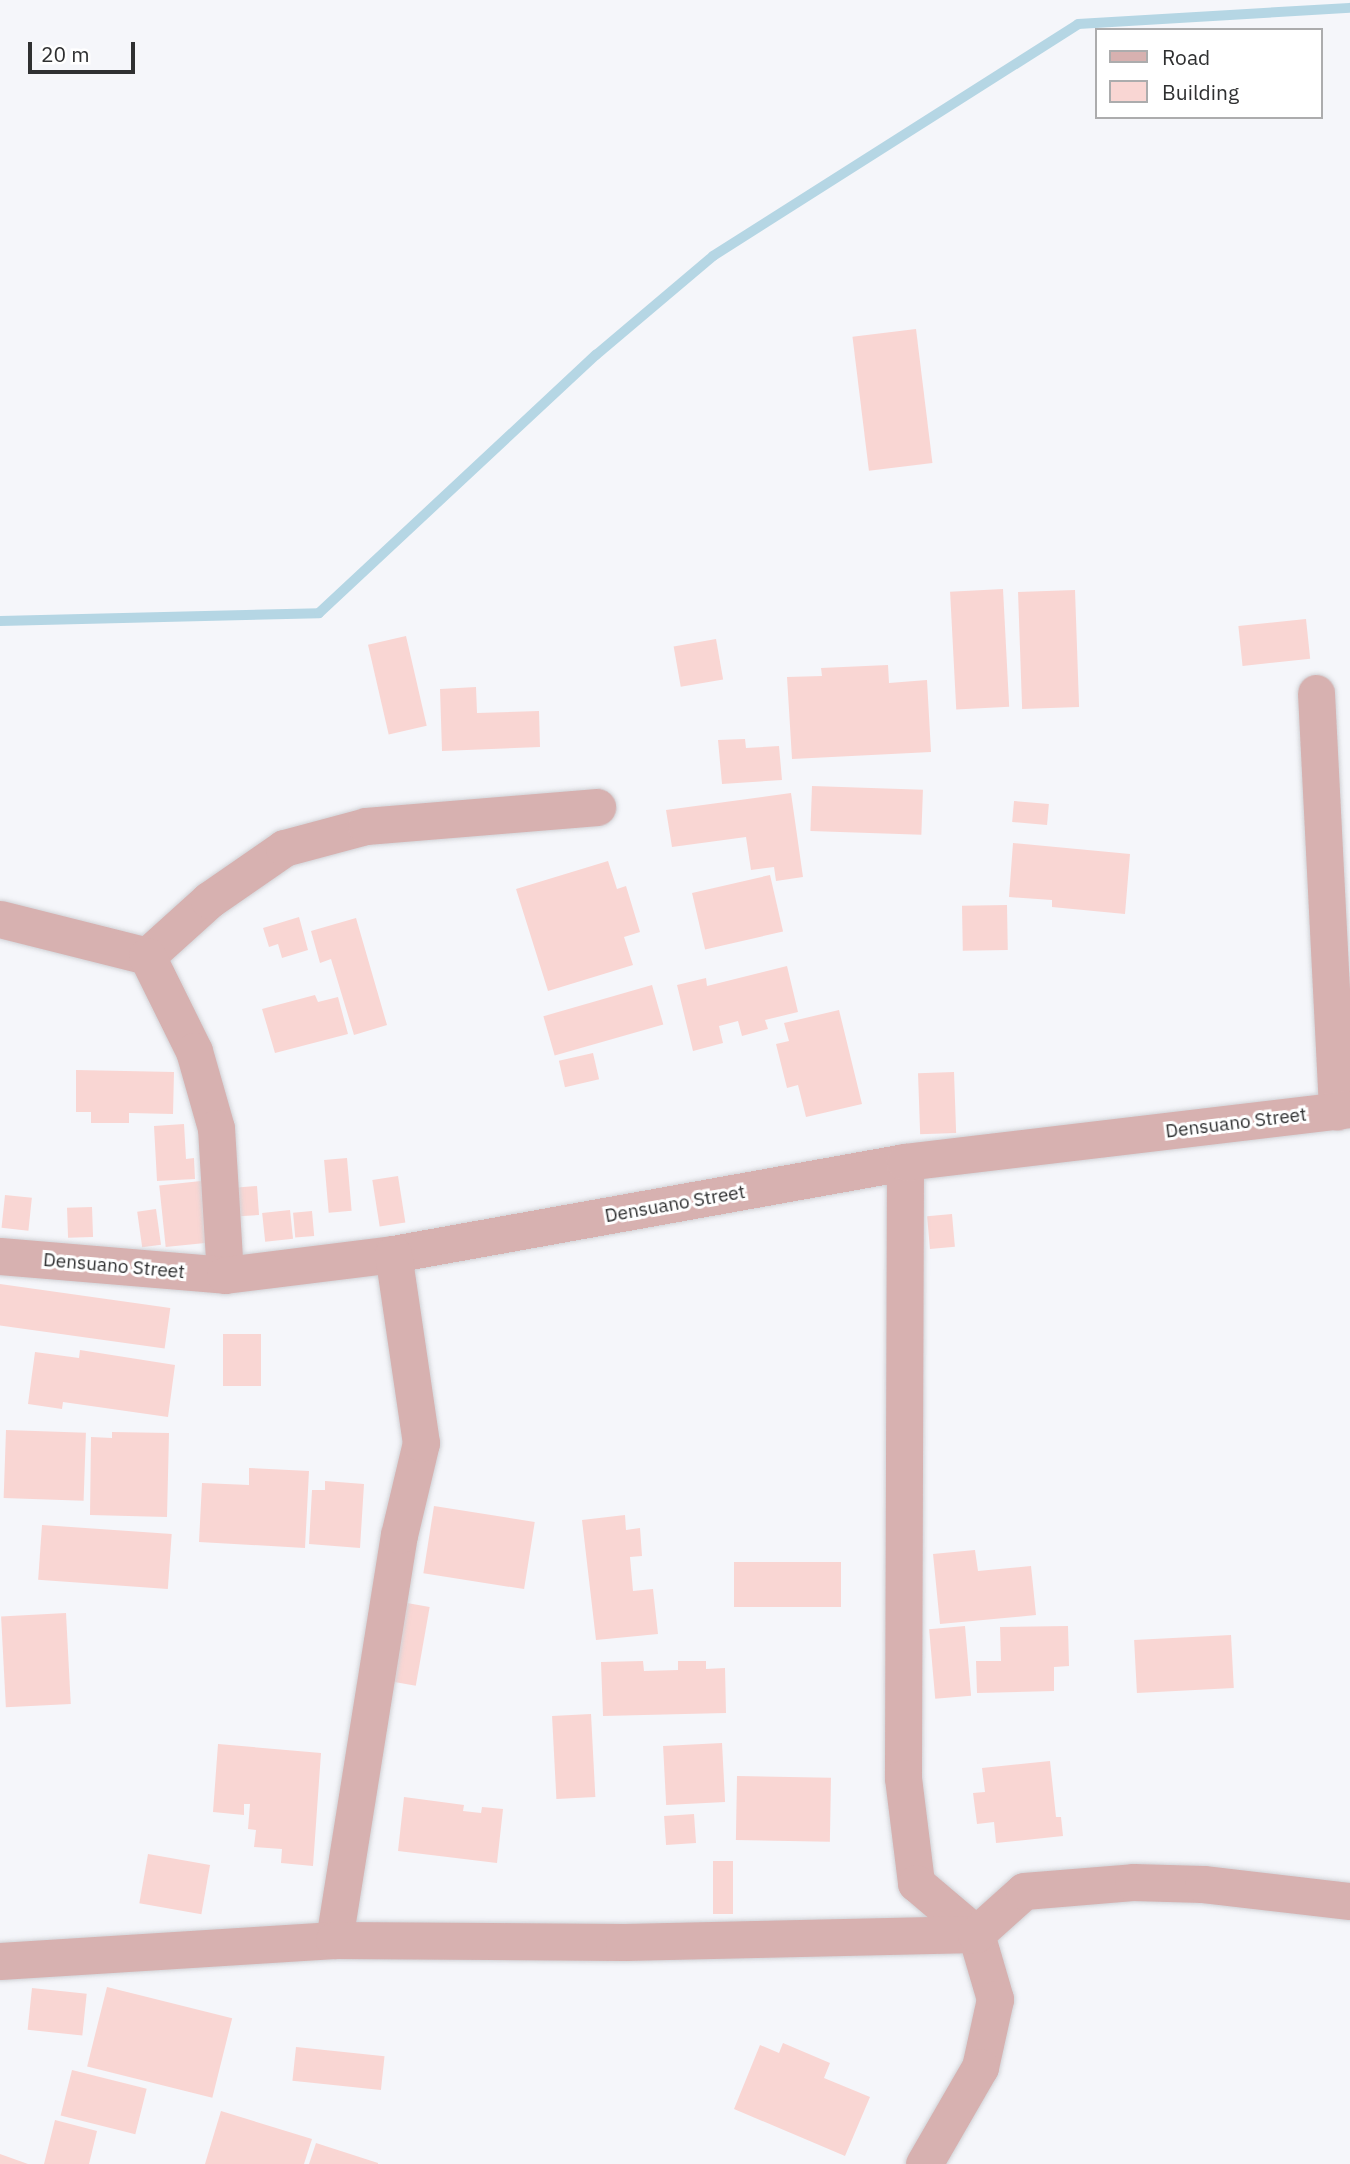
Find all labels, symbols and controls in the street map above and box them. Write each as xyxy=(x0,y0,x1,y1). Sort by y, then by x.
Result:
scale bar xyxy=(32,28,138,72)
legend xyxy=(1094,28,1322,119)
text: 20 m xyxy=(41,40,90,68)
text: Road xyxy=(1162,43,1210,71)
text: Building xyxy=(1162,78,1239,106)
street label: Densuano Street xyxy=(1164,1103,1308,1143)
street label: Densuano Street xyxy=(603,1180,747,1228)
street label: Densuano Street xyxy=(42,1248,186,1284)

